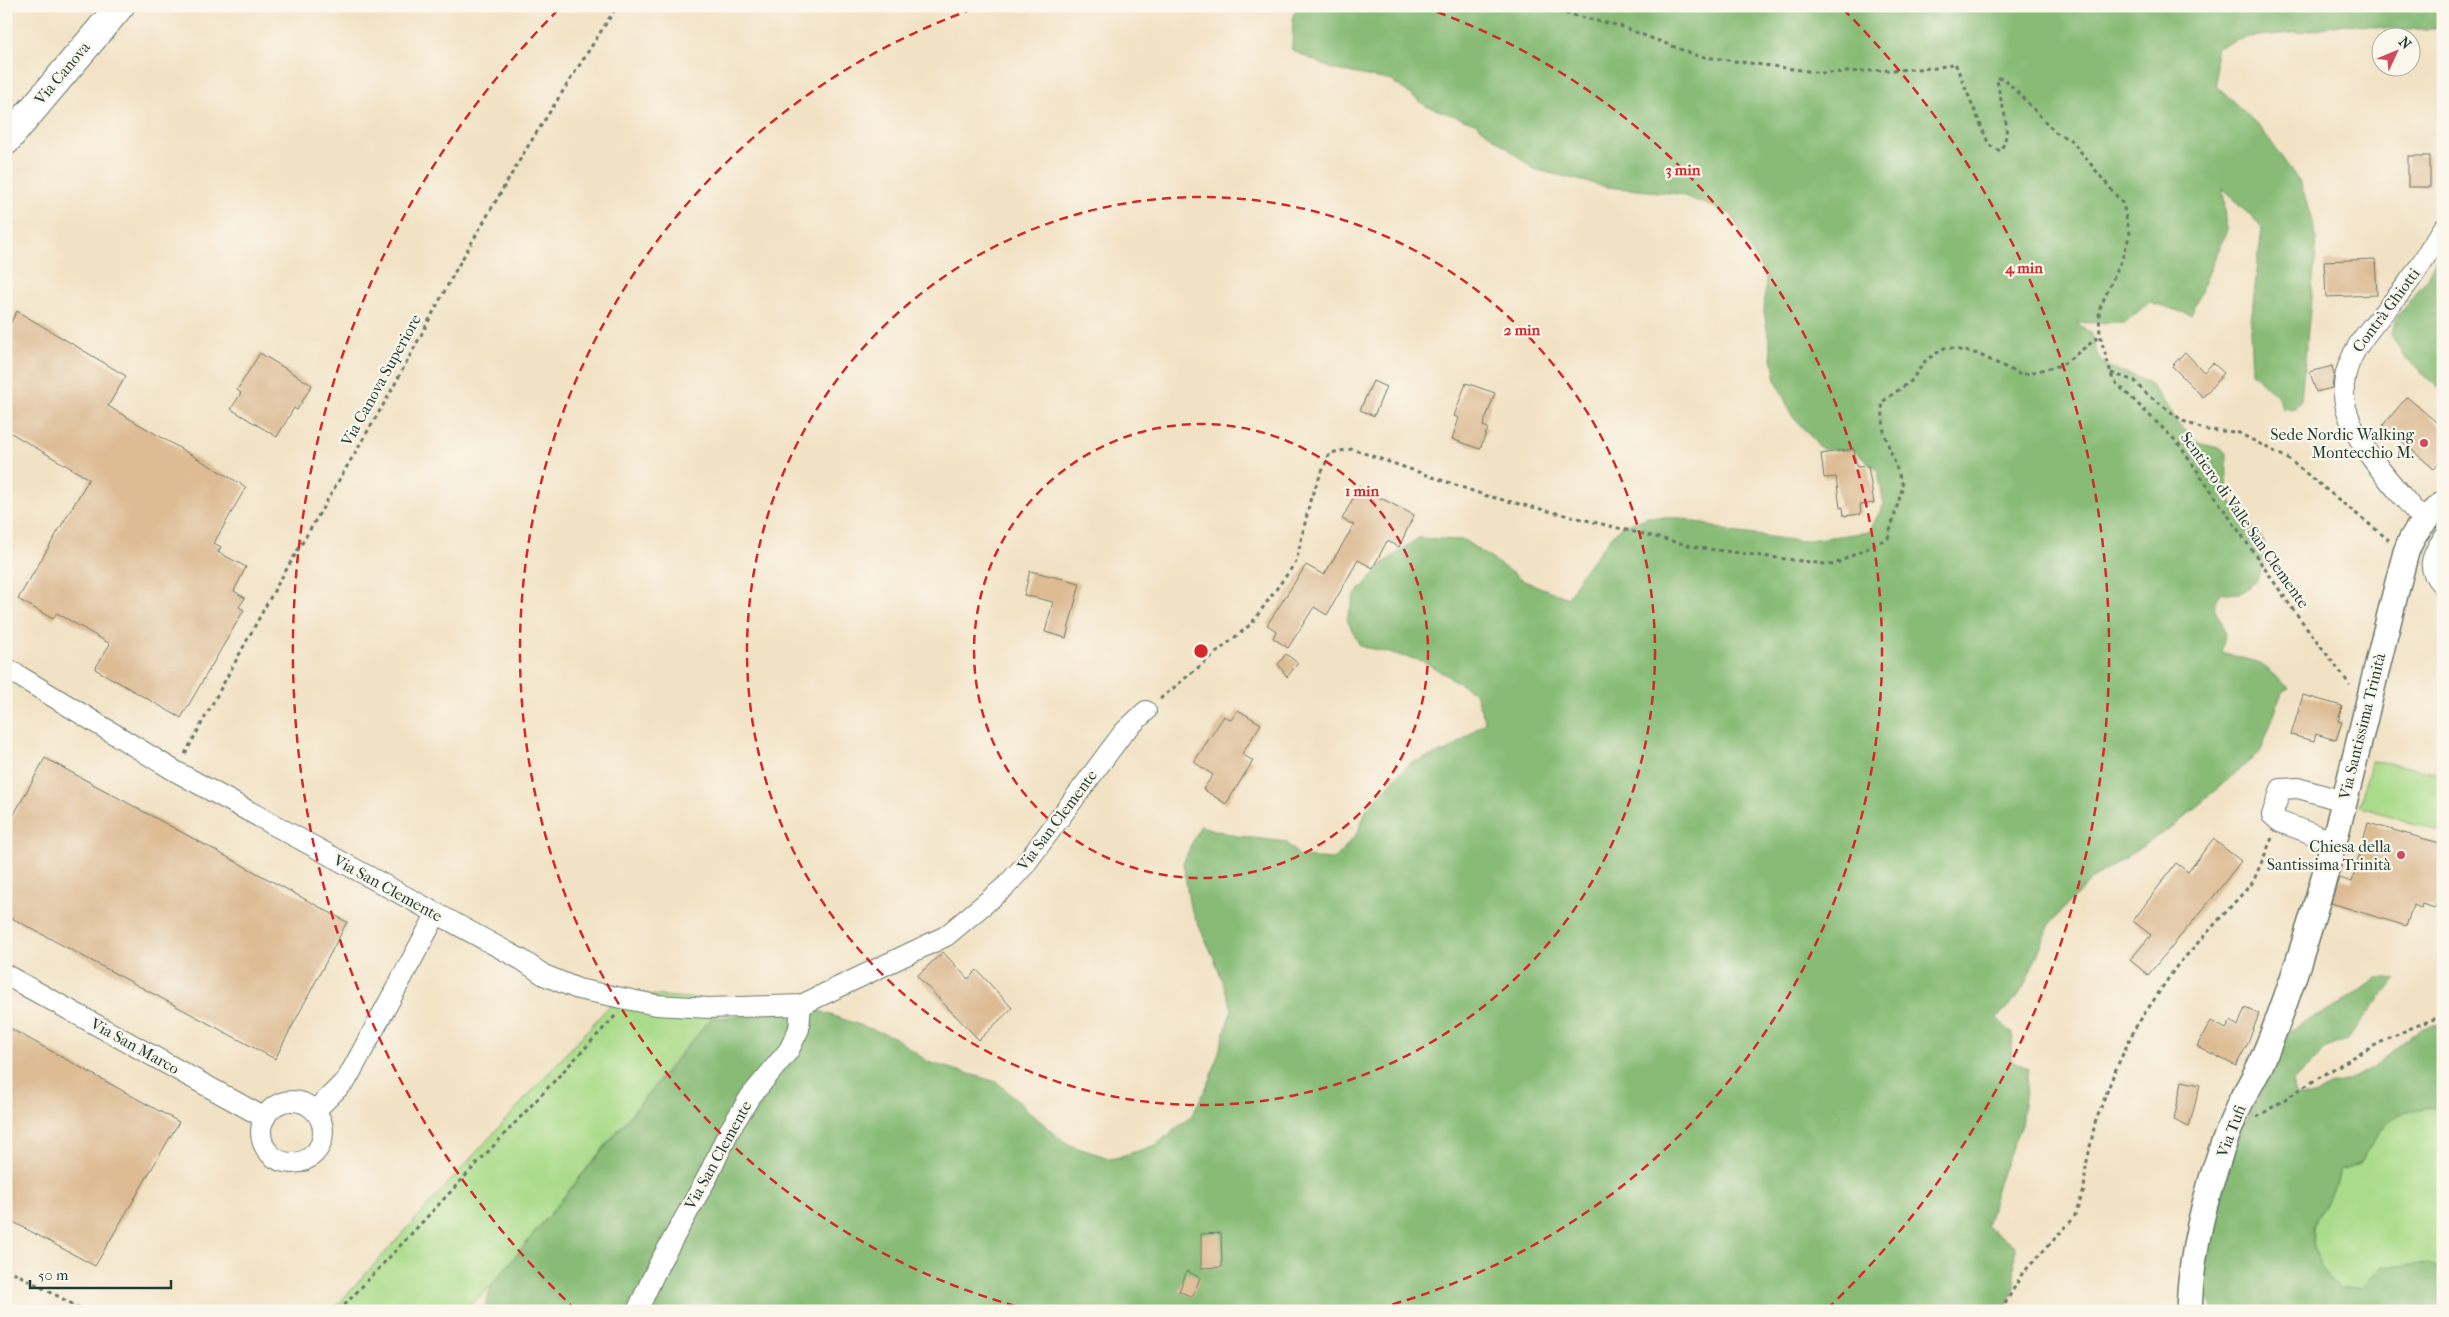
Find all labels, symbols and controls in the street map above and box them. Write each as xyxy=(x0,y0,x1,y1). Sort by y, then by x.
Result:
north arrow xyxy=(2372,28,2422,78)
text: N xyxy=(2395,34,2415,53)
street label: Via Canova xyxy=(30,37,94,109)
text: 3 min xyxy=(1666,161,1701,179)
text: 4 min xyxy=(2004,259,2043,277)
street label: Contrà Ghiotti xyxy=(2348,264,2424,356)
street label: Via Canova Superiore xyxy=(336,311,425,450)
text: 2 min xyxy=(1504,321,1541,339)
place label: Sede Nordic Walking Montecchio M. xyxy=(2270,425,2414,462)
street label: Sentiero di Valle San Clemente xyxy=(2177,428,2313,612)
marker: Sede Nordic Walking Montecchio M. xyxy=(2418,437,2430,449)
text: 1 min xyxy=(1345,482,1379,500)
centre of rings xyxy=(1192,642,1210,660)
street label: Via Santissima Trinità xyxy=(2334,650,2390,802)
street label: Via San Clemente xyxy=(1012,766,1101,875)
place label: Chiesa della Santissima Trinità xyxy=(2267,837,2392,874)
marker: Chiesa della Santissima Trinità xyxy=(2395,849,2407,861)
street label: Via San Clemente xyxy=(329,850,446,926)
street label: Via San Marco xyxy=(87,1013,183,1078)
street label: Via San Clemente xyxy=(680,1097,756,1214)
street label: Via Tufi xyxy=(2212,1102,2250,1161)
scale bar xyxy=(30,1257,171,1289)
text: 50 m xyxy=(38,1266,69,1284)

